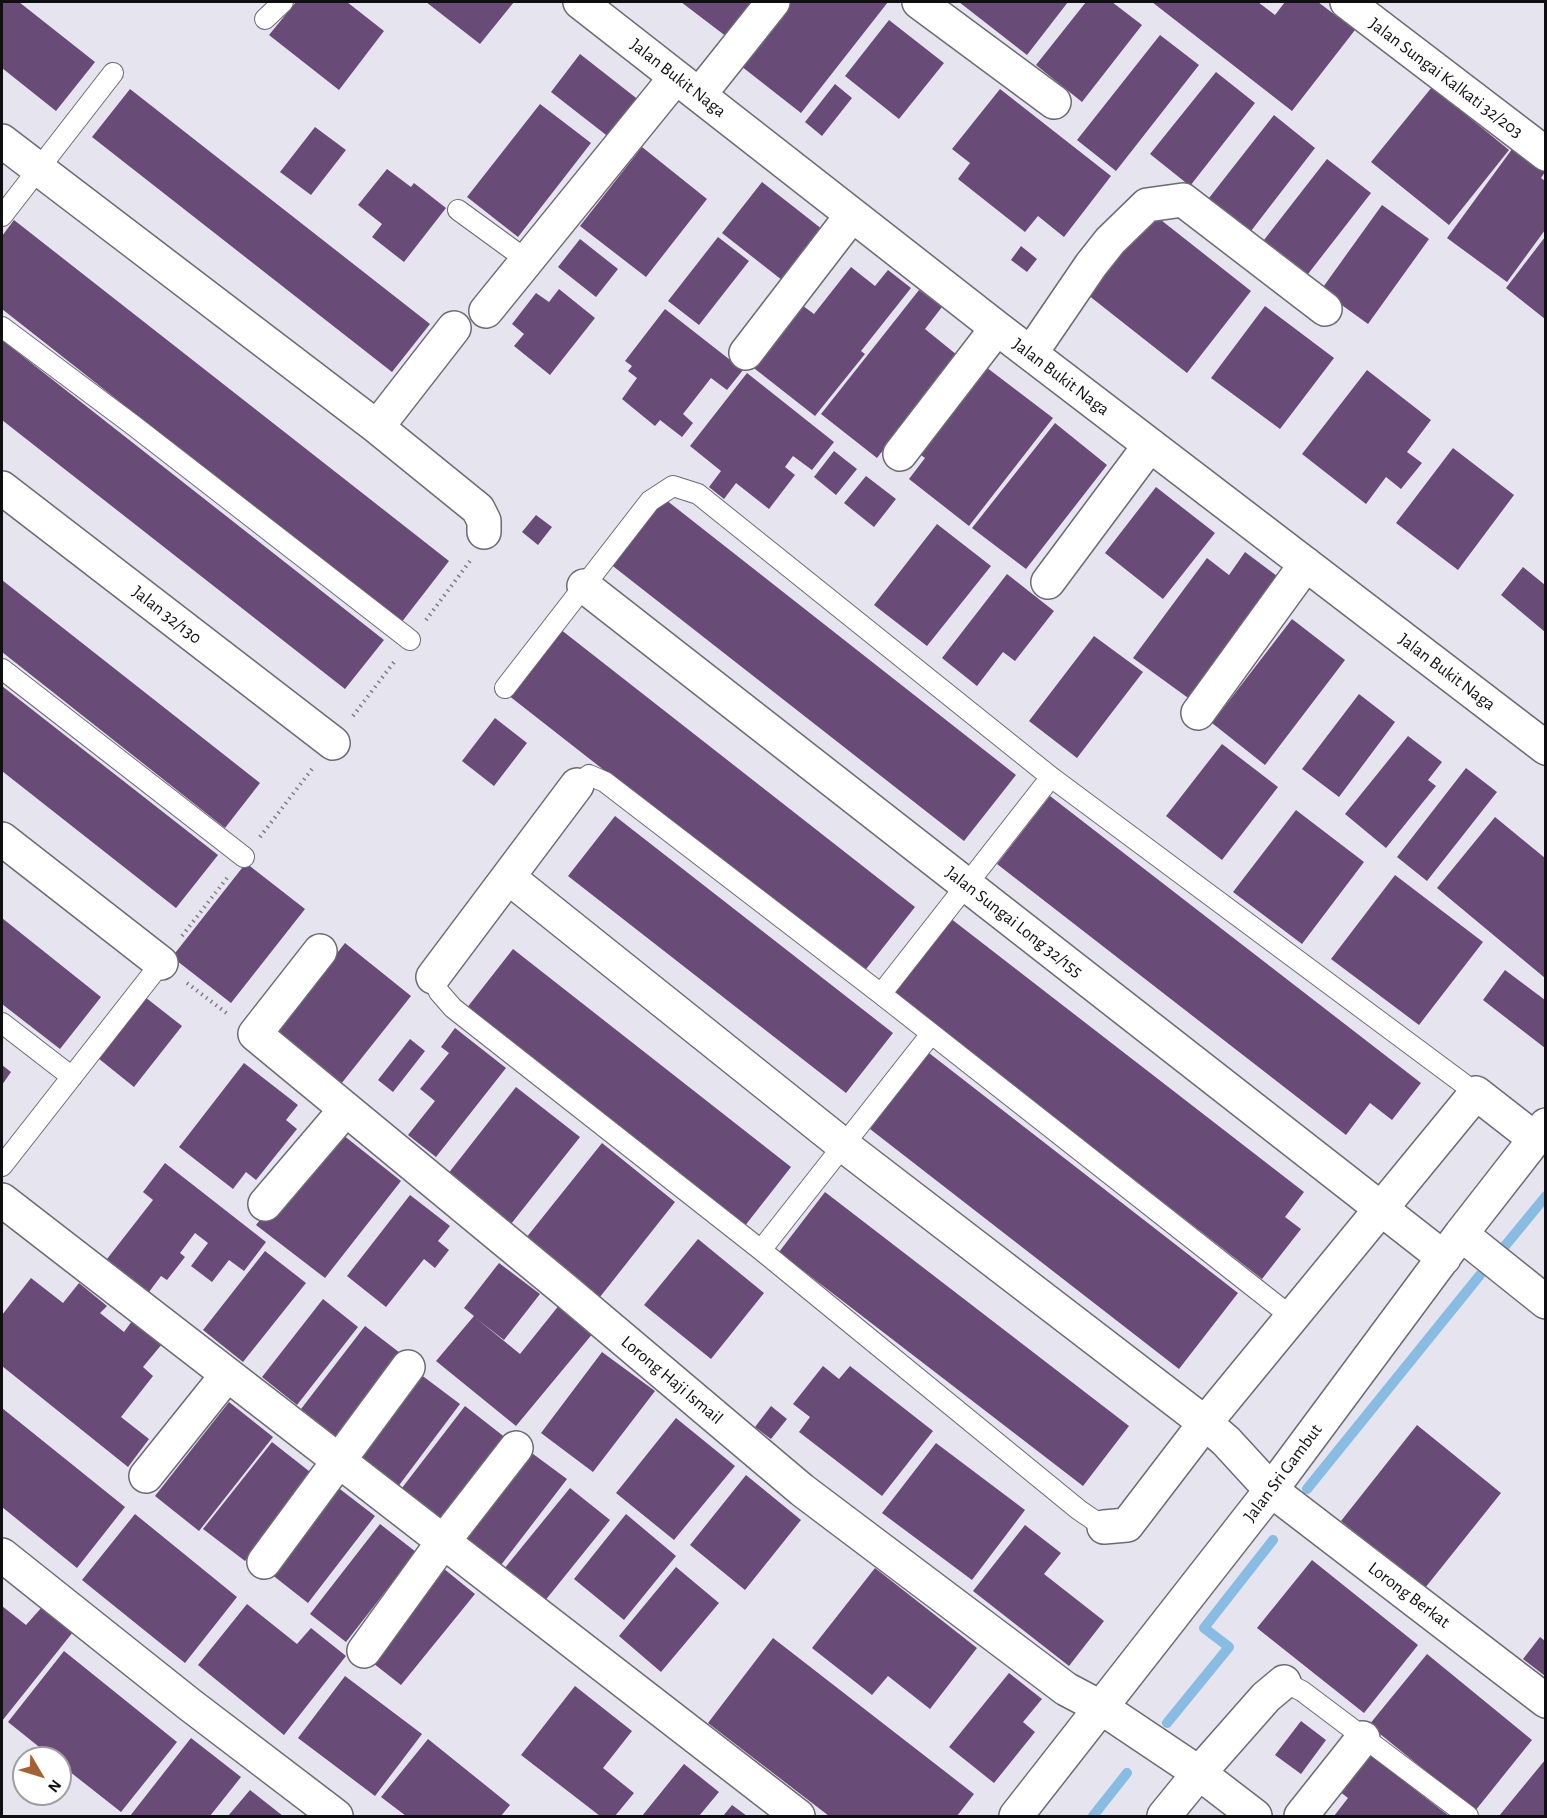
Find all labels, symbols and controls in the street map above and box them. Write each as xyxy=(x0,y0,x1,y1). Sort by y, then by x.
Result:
street label: Jalan Sungai Kalkati 32/203 xyxy=(1365,13,1527,143)
street label: Jalan Bukit Naga xyxy=(626,34,730,122)
street label: Jalan Bukit Naga xyxy=(1008,334,1114,420)
street label: Jalan 32/130 xyxy=(128,581,206,649)
street label: Jalan Bukit Naga xyxy=(1394,629,1500,715)
street label: Jalan Sungai Long 32/155 xyxy=(941,862,1087,982)
street label: Lorong Haji Ismail xyxy=(617,1331,727,1429)
street label: Jalan Sri Gambut xyxy=(1239,1420,1327,1526)
street label: Lorong Berkat xyxy=(1364,1557,1454,1633)
north arrow xyxy=(12,1746,72,1806)
text: N xyxy=(45,1777,64,1795)

